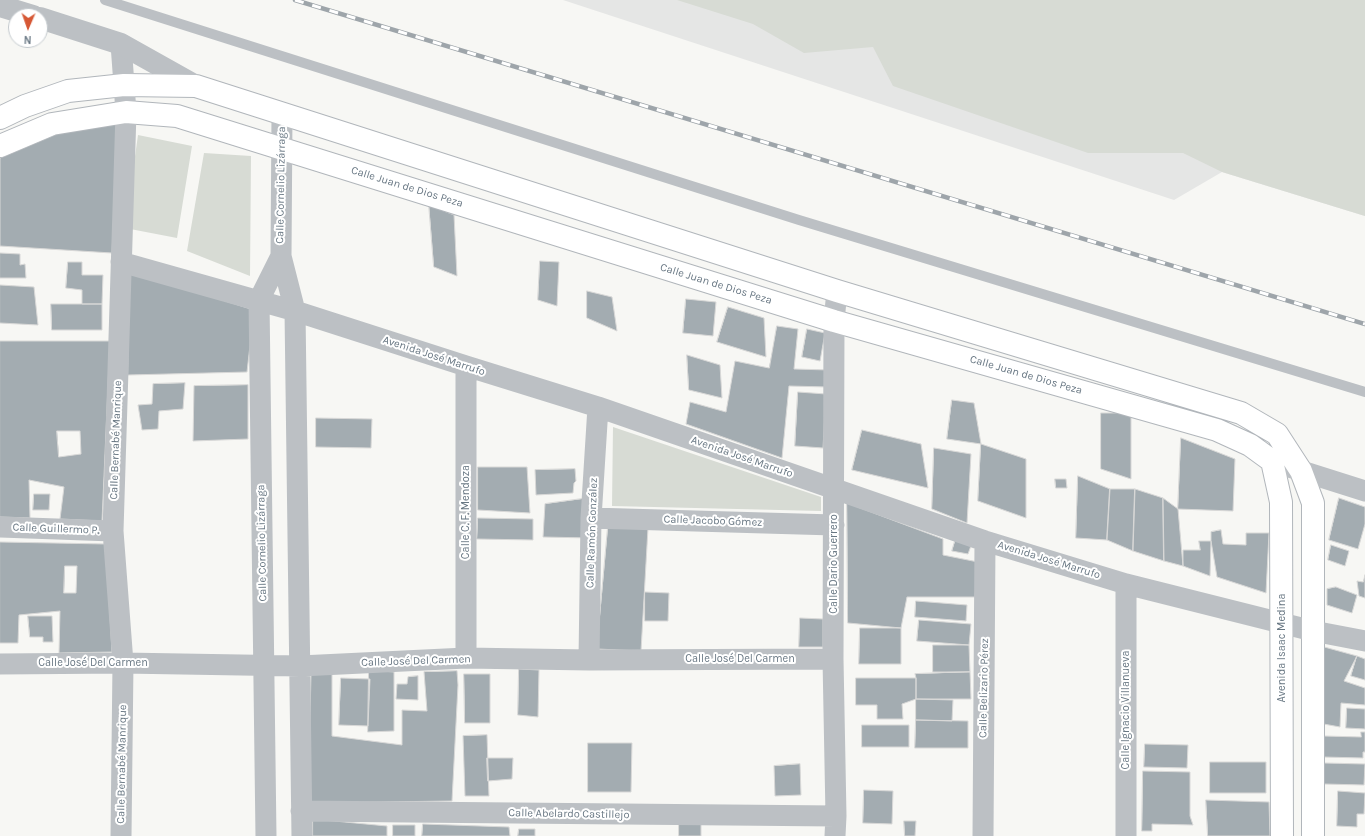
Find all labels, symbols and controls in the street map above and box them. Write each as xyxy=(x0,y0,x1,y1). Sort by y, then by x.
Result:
north arrow xyxy=(8,8,48,48)
text: N xyxy=(23,33,32,46)
street label: Calle Cornelio Lizárraga xyxy=(273,126,289,244)
street label: Calle Juan de Dios Peza xyxy=(349,164,465,210)
street label: Calle Juan de Dios Peza xyxy=(658,261,774,307)
street label: Avenida José Marrufo xyxy=(381,333,487,379)
street label: Calle Juan de Dios Peza xyxy=(968,353,1084,397)
street label: Calle Bernabé Manrique xyxy=(107,380,125,500)
street label: Avenida José Marrufo xyxy=(689,433,795,481)
street label: Calle C. F. Mendoza xyxy=(459,465,473,559)
street label: Calle Ramón González xyxy=(583,478,601,588)
street label: Calle Cornelio Lizárraga xyxy=(254,484,270,602)
street label: Calle Jacobo Gómez xyxy=(663,513,763,529)
street label: Calle Dario Guerrero xyxy=(827,514,841,614)
street label: Calle Guillermo P. xyxy=(12,521,100,537)
street label: Avenida José Marrufo xyxy=(996,538,1102,582)
street label: Avenida Isaac Medina xyxy=(1275,593,1289,703)
street label: Calle Belizario Pérez xyxy=(977,638,991,738)
street label: Calle Ignacio Villanueva xyxy=(1119,651,1133,769)
street label: Calle José Del Carmen xyxy=(361,652,471,670)
street label: Calle José Del Carmen xyxy=(685,652,795,666)
street label: Calle José Del Carmen xyxy=(38,656,148,670)
street label: Calle Bernabé Manrique xyxy=(114,704,130,824)
street label: Calle Abelardo Castillejo xyxy=(508,806,630,822)

